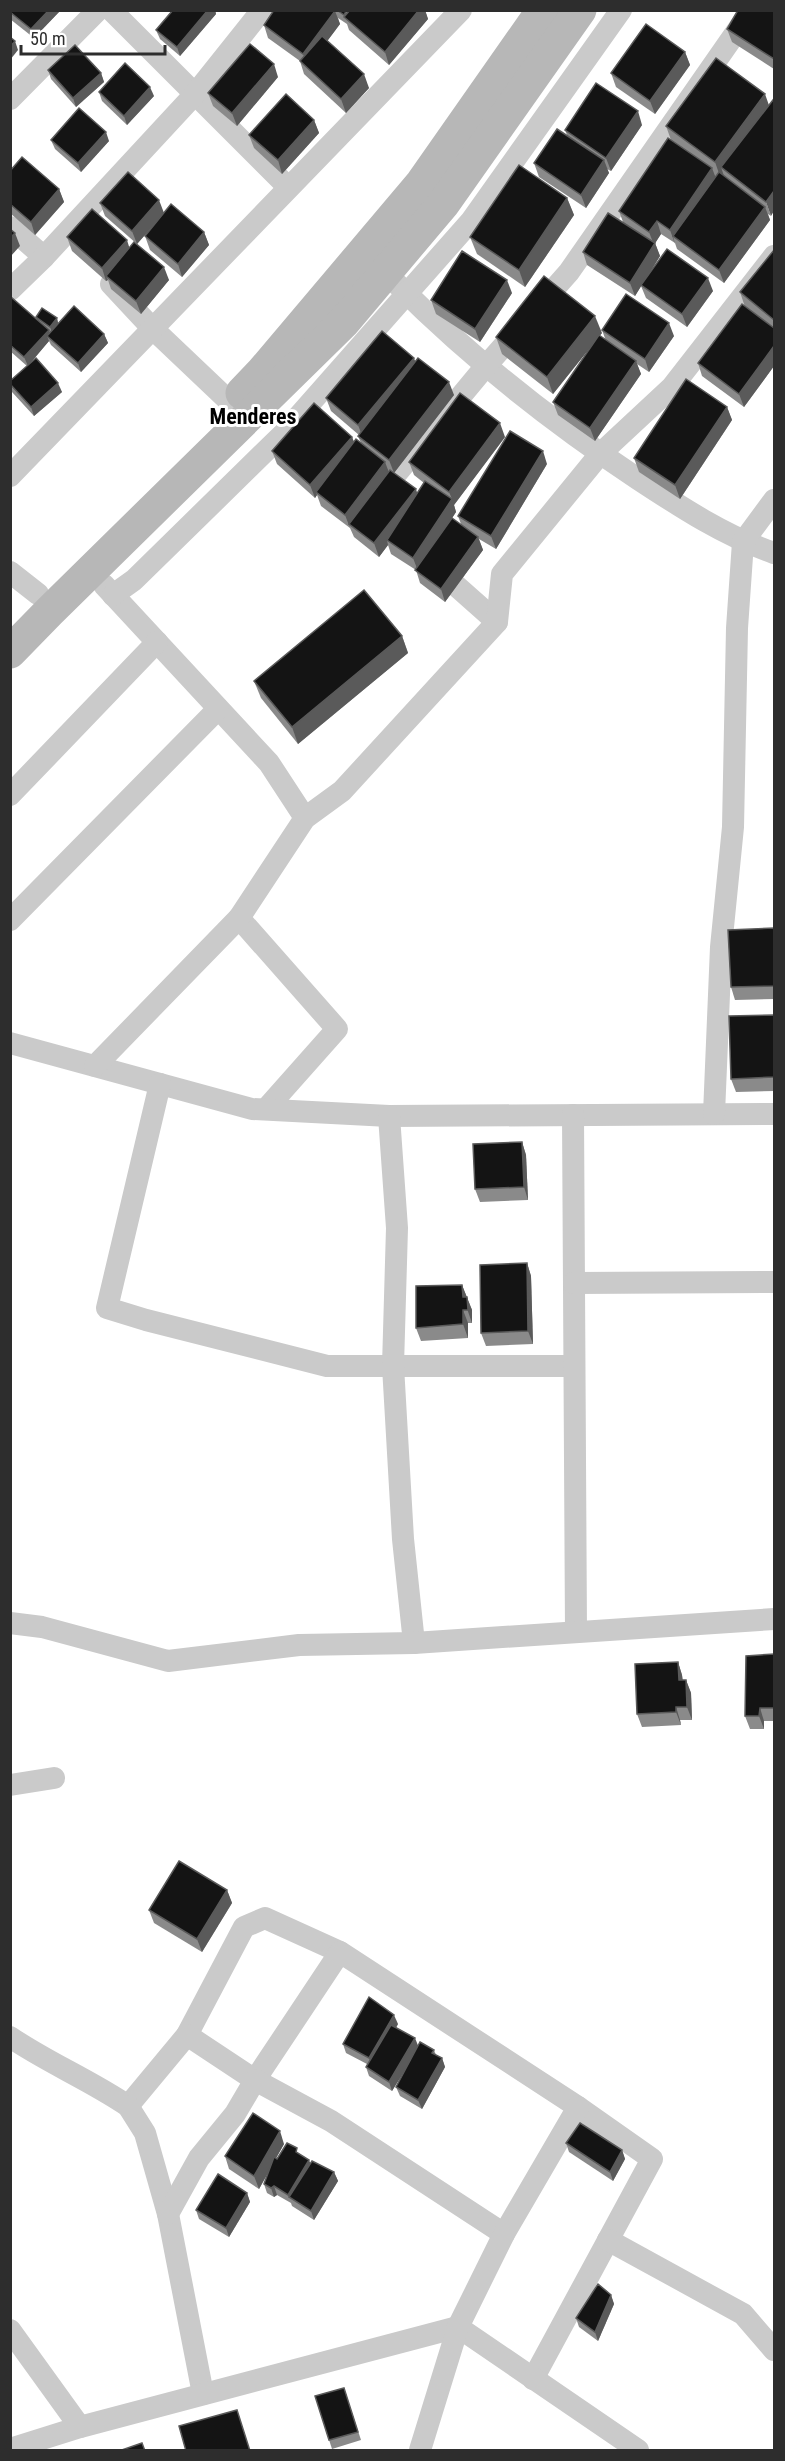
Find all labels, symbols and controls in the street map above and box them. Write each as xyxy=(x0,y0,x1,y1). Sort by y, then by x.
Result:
scale bar xyxy=(21,18,165,56)
text: 50 m xyxy=(30,28,65,49)
district label: Menderes xyxy=(209,404,297,429)

